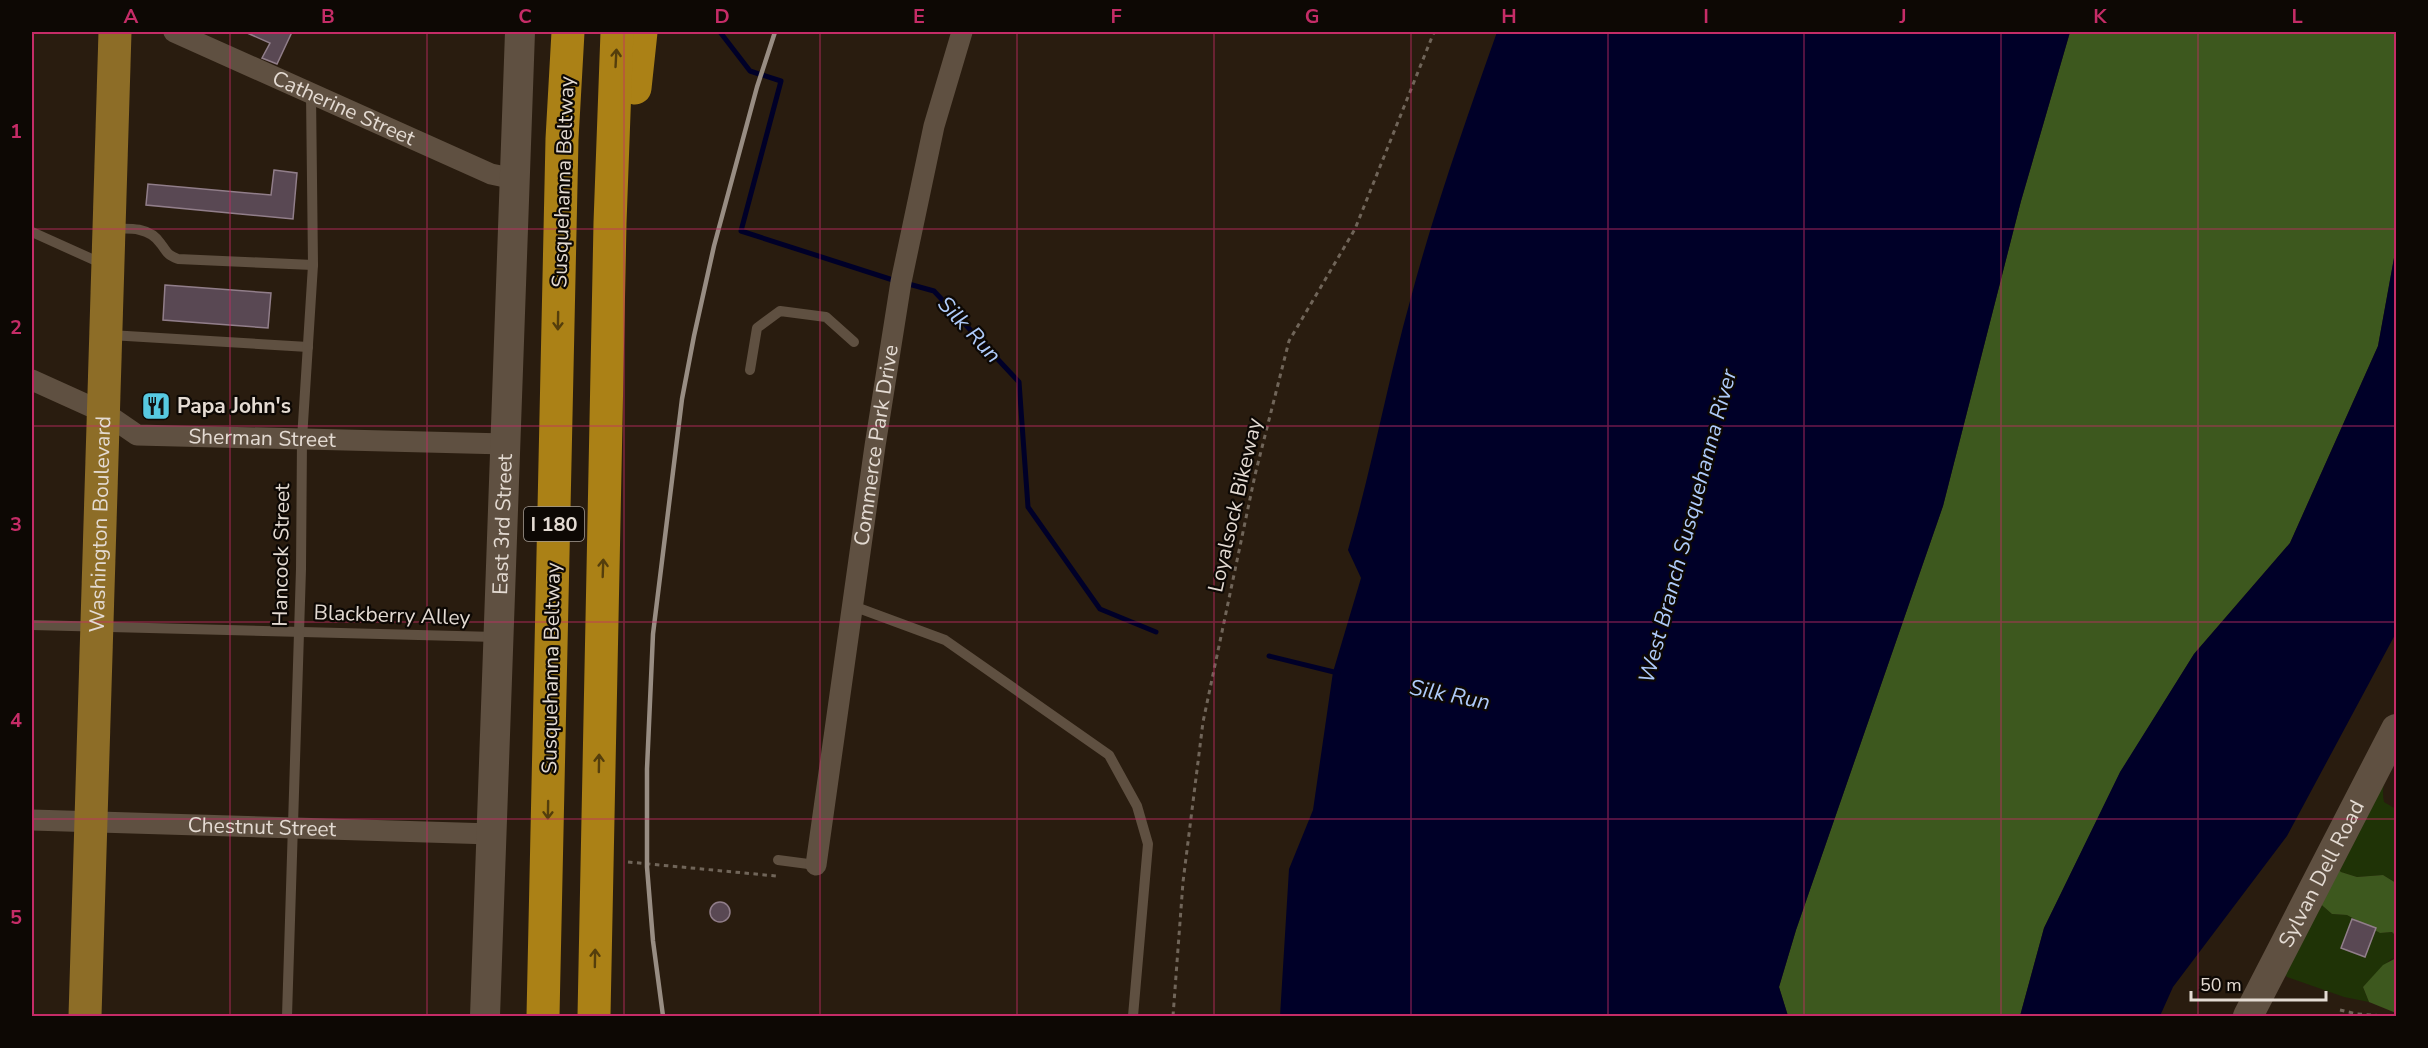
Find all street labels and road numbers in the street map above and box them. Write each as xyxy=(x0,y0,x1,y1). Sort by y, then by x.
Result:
street label: Catherine Street xyxy=(268,64,420,152)
street label: Susquehanna Beltway xyxy=(545,76,581,288)
street label: Commerce Park Drive xyxy=(847,343,905,548)
street label: Washington Boulevard xyxy=(83,415,117,633)
street label: Loyalsock Bikeway xyxy=(1201,415,1269,595)
street label: Sherman Street xyxy=(188,422,337,454)
street label: East 3rd Street xyxy=(486,453,519,595)
street label: Hancock Street xyxy=(266,483,296,627)
road number: I 180 xyxy=(524,507,584,541)
street label: Susquehanna Beltway xyxy=(535,562,567,774)
street label: Blackberry Alley xyxy=(313,598,471,632)
street label: Sylvan Dell Road xyxy=(2272,795,2371,952)
street label: Chestnut Street xyxy=(187,811,337,843)

